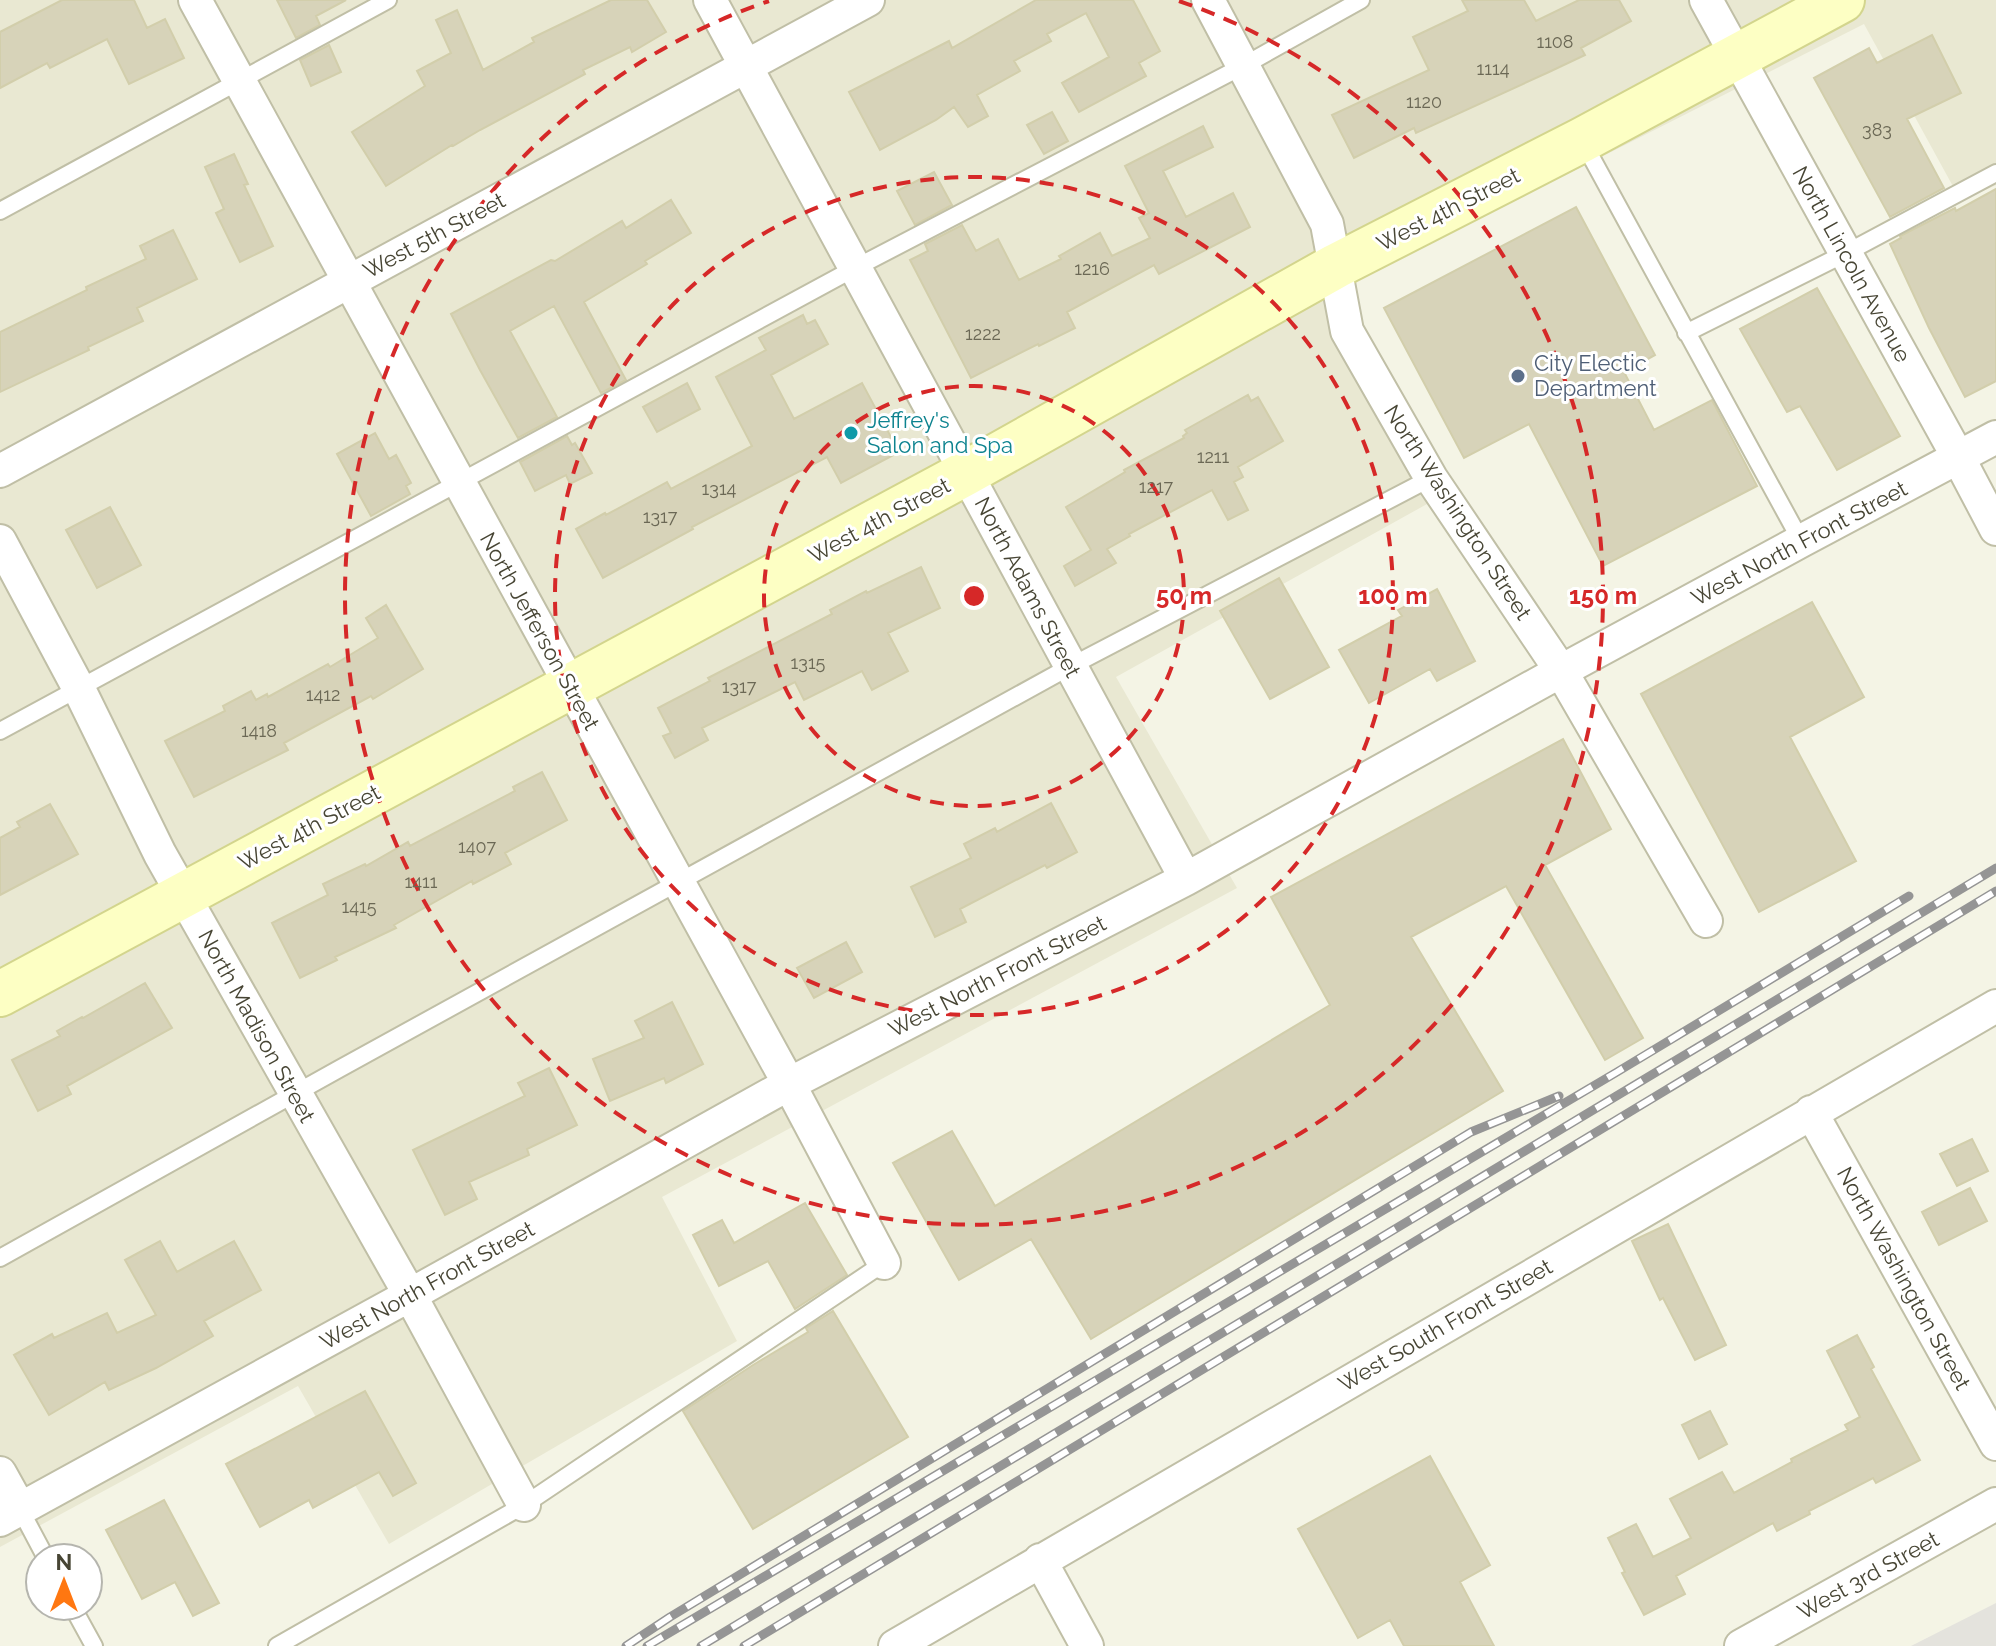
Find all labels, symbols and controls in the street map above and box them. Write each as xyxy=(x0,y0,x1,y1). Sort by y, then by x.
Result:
house number: 1108 xyxy=(1536,31,1574,52)
house number: 1114 xyxy=(1477,58,1510,79)
house number: 1120 xyxy=(1406,91,1442,112)
house number: 383 xyxy=(1862,119,1892,140)
street label: West 4th Street xyxy=(1372,162,1524,256)
street label: North Lincoln Avenue xyxy=(1787,162,1917,367)
street label: West 5th Street xyxy=(359,186,510,283)
house number: 1216 xyxy=(1074,258,1110,279)
house number: 1222 xyxy=(965,323,1001,344)
place label: City Electic Department xyxy=(1534,350,1657,401)
marker: City Electic Department xyxy=(1509,367,1527,385)
street label: North Washington Street xyxy=(1379,400,1538,625)
place label: Jeffrey's Salon and Spa xyxy=(867,407,1013,458)
marker: Jeffrey's Salon and Spa xyxy=(842,424,860,442)
house number: 1211 xyxy=(1197,446,1230,467)
street label: West 4th Street xyxy=(804,471,955,568)
street label: West North Front Street xyxy=(1687,475,1912,611)
house number: 1217 xyxy=(1139,476,1174,497)
house number: 1314 xyxy=(702,478,737,499)
street label: North Adams Street xyxy=(969,492,1087,682)
house number: 1317 xyxy=(643,506,678,527)
street label: North Jefferson Street xyxy=(475,528,606,735)
text: 50 m xyxy=(1156,581,1212,610)
text: 100 m xyxy=(1358,581,1428,610)
text: 150 m xyxy=(1569,581,1637,610)
centre of rings xyxy=(960,582,988,610)
house number: 1315 xyxy=(791,652,826,673)
house number: 1317 xyxy=(722,676,757,697)
house number: 1412 xyxy=(306,684,340,705)
house number: 1418 xyxy=(241,720,277,741)
street label: West 4th Street xyxy=(234,778,385,875)
house number: 1407 xyxy=(458,836,496,857)
house number: 1411 xyxy=(405,871,438,892)
house number: 1415 xyxy=(341,896,377,917)
street label: West North Front Street xyxy=(884,909,1111,1042)
street label: North Madison Street xyxy=(193,925,321,1127)
street label: North Washington Street xyxy=(1832,1162,1976,1395)
street label: West North Front Street xyxy=(315,1215,539,1355)
street label: West South Front Street xyxy=(1333,1253,1557,1397)
street label: West 3rd Street xyxy=(1793,1525,1944,1625)
north arrow xyxy=(24,1542,104,1622)
text: N xyxy=(56,1549,72,1575)

